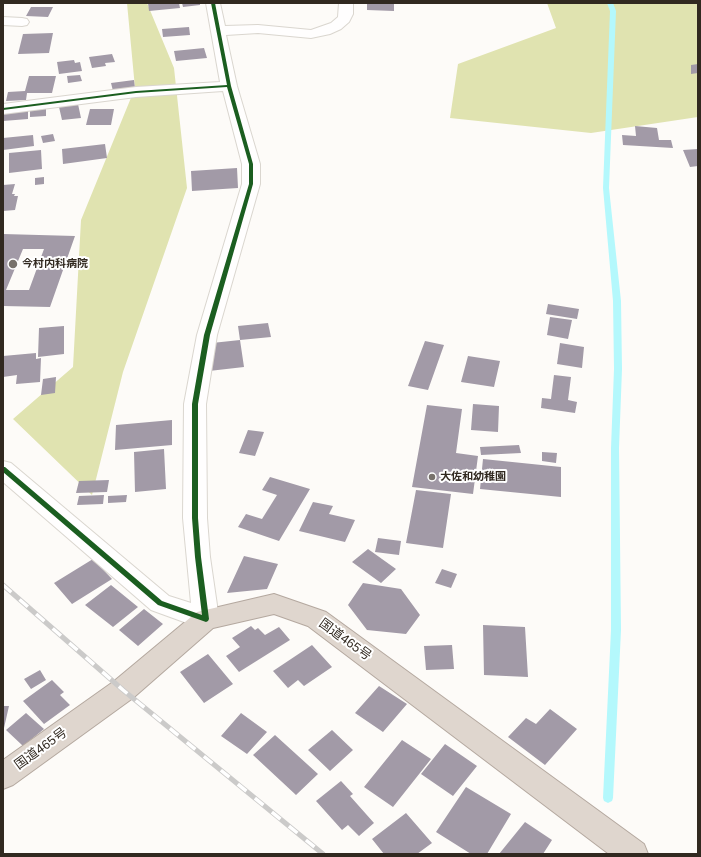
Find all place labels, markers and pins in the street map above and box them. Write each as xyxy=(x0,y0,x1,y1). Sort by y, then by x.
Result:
place label: 今村内科病院 xyxy=(22,257,88,271)
marker: 今村内科病院 xyxy=(7,258,19,270)
place label: 大佐和幼稚園 xyxy=(440,470,506,484)
marker: 大佐和幼稚園 xyxy=(427,472,437,482)

